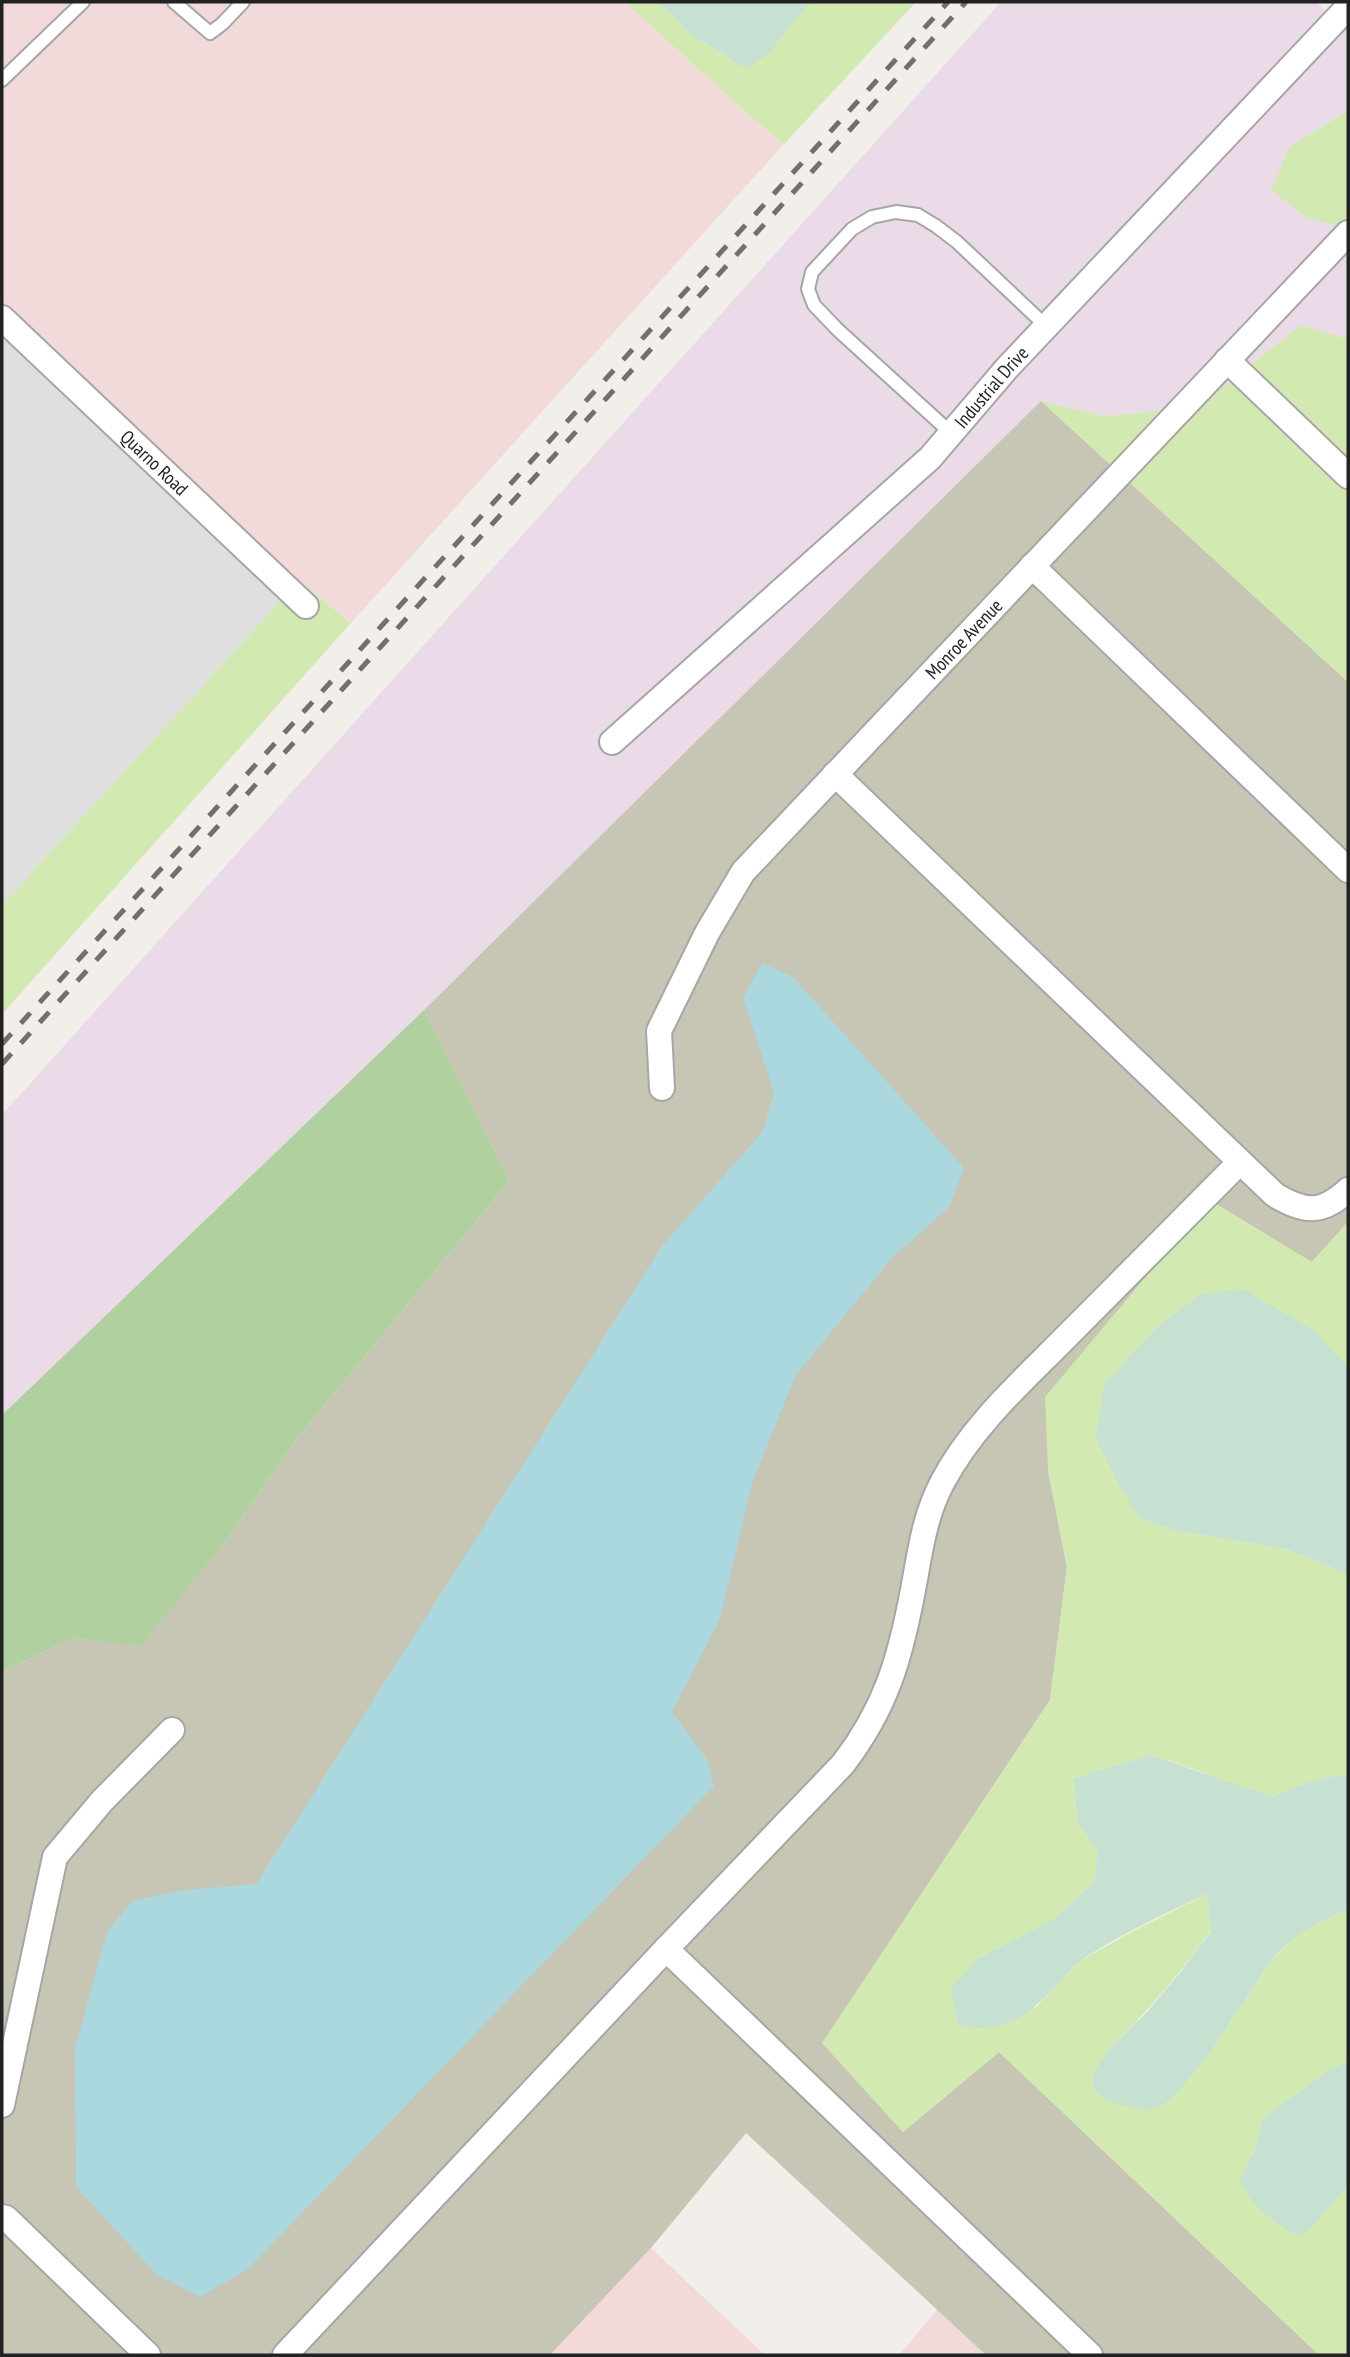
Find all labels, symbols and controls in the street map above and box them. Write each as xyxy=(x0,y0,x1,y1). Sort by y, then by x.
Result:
street label: Industrial Drive xyxy=(949,341,1033,433)
street label: Quarno Road xyxy=(116,425,193,500)
street label: Monroe Avenue xyxy=(920,594,1007,684)

